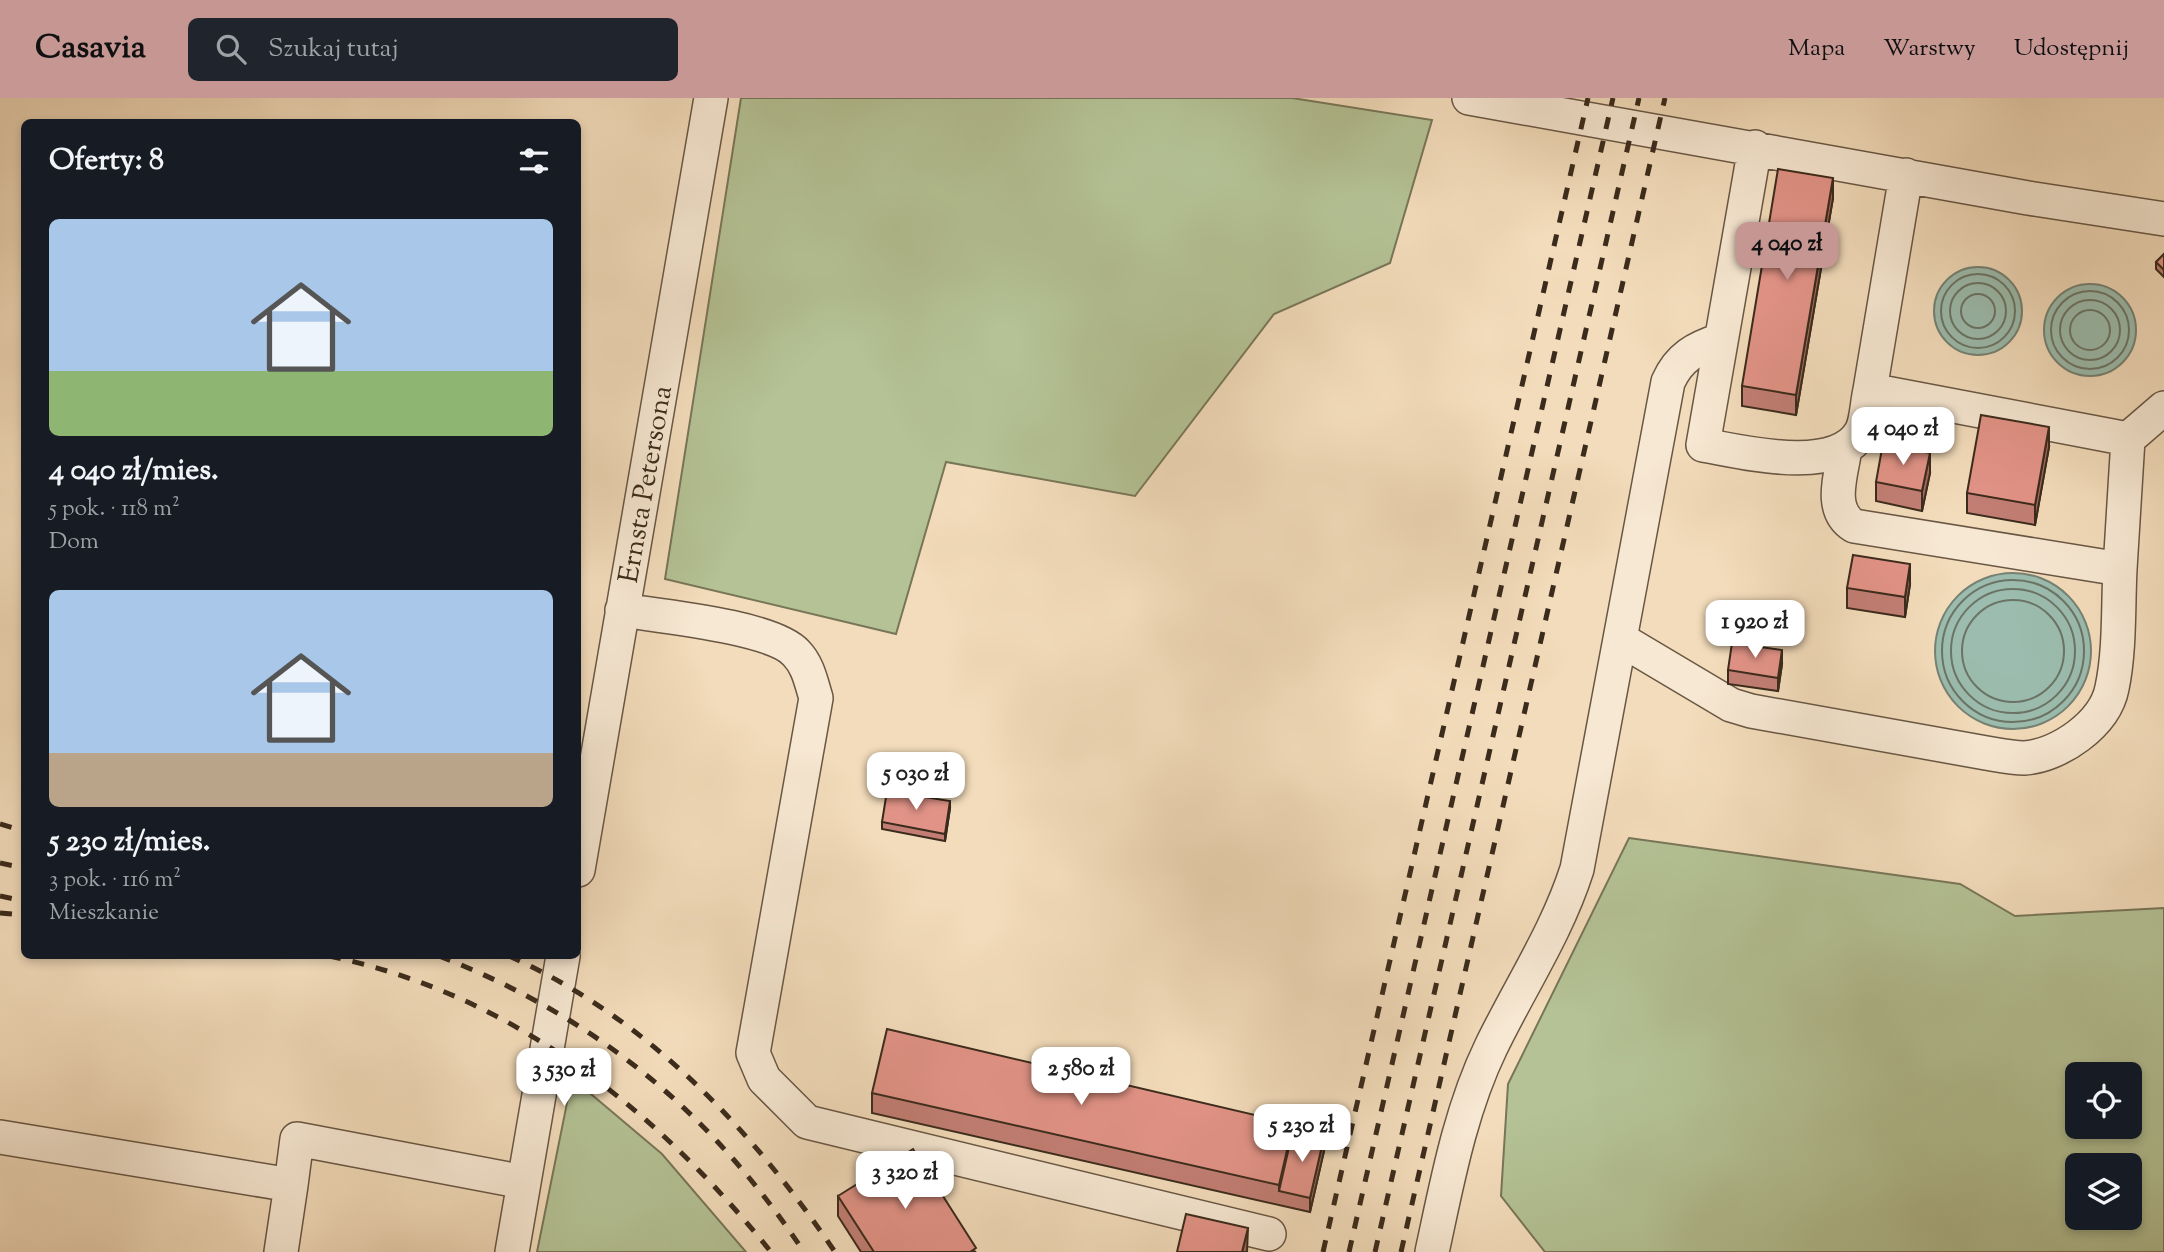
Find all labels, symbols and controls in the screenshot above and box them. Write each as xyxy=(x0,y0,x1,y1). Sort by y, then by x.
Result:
search box xyxy=(188,18,678,81)
text: Casavia xyxy=(35,25,146,73)
icon: search xyxy=(212,30,250,68)
text: Szukaj tutaj xyxy=(268,31,399,68)
text: Mapa xyxy=(1788,32,1845,66)
text: Warstwy xyxy=(1883,32,1976,66)
text: Udostępnij xyxy=(2014,32,2129,66)
text: Oferty: 8 xyxy=(49,140,164,183)
icon: filters xyxy=(515,142,553,180)
pin: 4 040 zł xyxy=(1715,222,1859,282)
text: 4 040 zł xyxy=(1751,228,1823,261)
icon: home xyxy=(238,264,364,390)
street label: Ernsta Petersona xyxy=(610,383,684,586)
pin: 4 040 zł xyxy=(1831,408,1975,467)
text: 4 040 zł xyxy=(1867,413,1939,446)
text: 4 040 zł/mies. xyxy=(49,450,219,493)
text: 5 pok. · 118 m² xyxy=(49,493,180,526)
text: Dom xyxy=(49,526,99,559)
pin: 1 920 zł xyxy=(1683,601,1827,660)
text: 1 920 zł xyxy=(1722,606,1788,639)
icon: home xyxy=(238,635,364,761)
pin: 5 030 zł xyxy=(844,752,988,812)
text: 5 030 zł xyxy=(883,758,949,791)
text: 5 230 zł/mies. xyxy=(49,821,210,864)
text: 3 pok. · 116 m² xyxy=(49,864,181,897)
text: Mieszkanie xyxy=(49,897,159,930)
pin: 3 530 zł xyxy=(492,1048,636,1108)
pin: 2 580 zł xyxy=(1009,1048,1153,1107)
text: 2 580 zł xyxy=(1047,1053,1115,1086)
text: 3 530 zł xyxy=(532,1054,596,1087)
map controls xyxy=(2065,1062,2142,1230)
button: locate xyxy=(2065,1062,2142,1139)
pin: 5 230 zł xyxy=(1230,1104,1374,1164)
text: 5 230 zł xyxy=(1270,1110,1334,1143)
pin: 3 320 zł xyxy=(833,1152,977,1211)
button: layers xyxy=(2065,1153,2142,1230)
text: 3 320 zł xyxy=(872,1157,938,1190)

